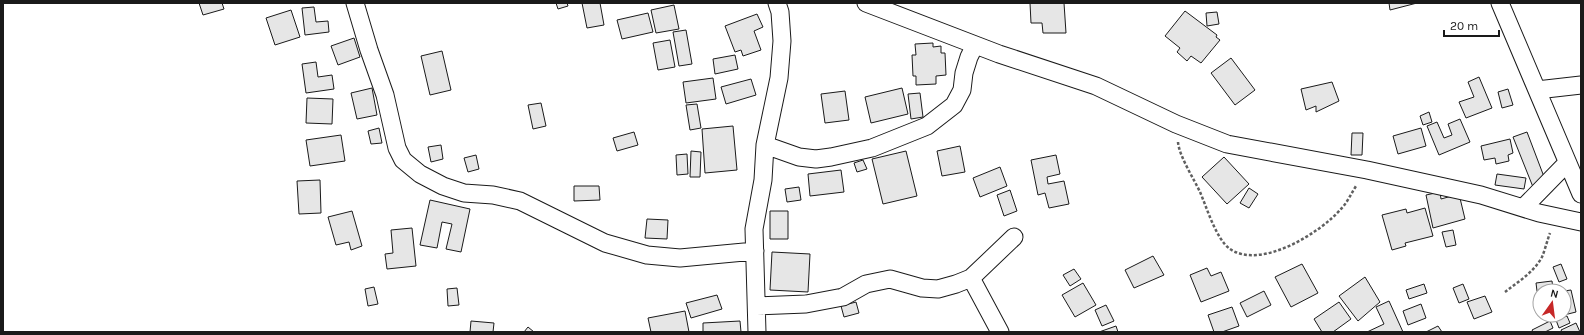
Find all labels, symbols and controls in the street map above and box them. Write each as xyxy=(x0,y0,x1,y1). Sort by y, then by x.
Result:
scale bar xyxy=(1444,12,1499,38)
text: 20 m xyxy=(1450,19,1478,33)
north arrow xyxy=(1532,283,1572,323)
text: N xyxy=(1549,287,1560,301)

